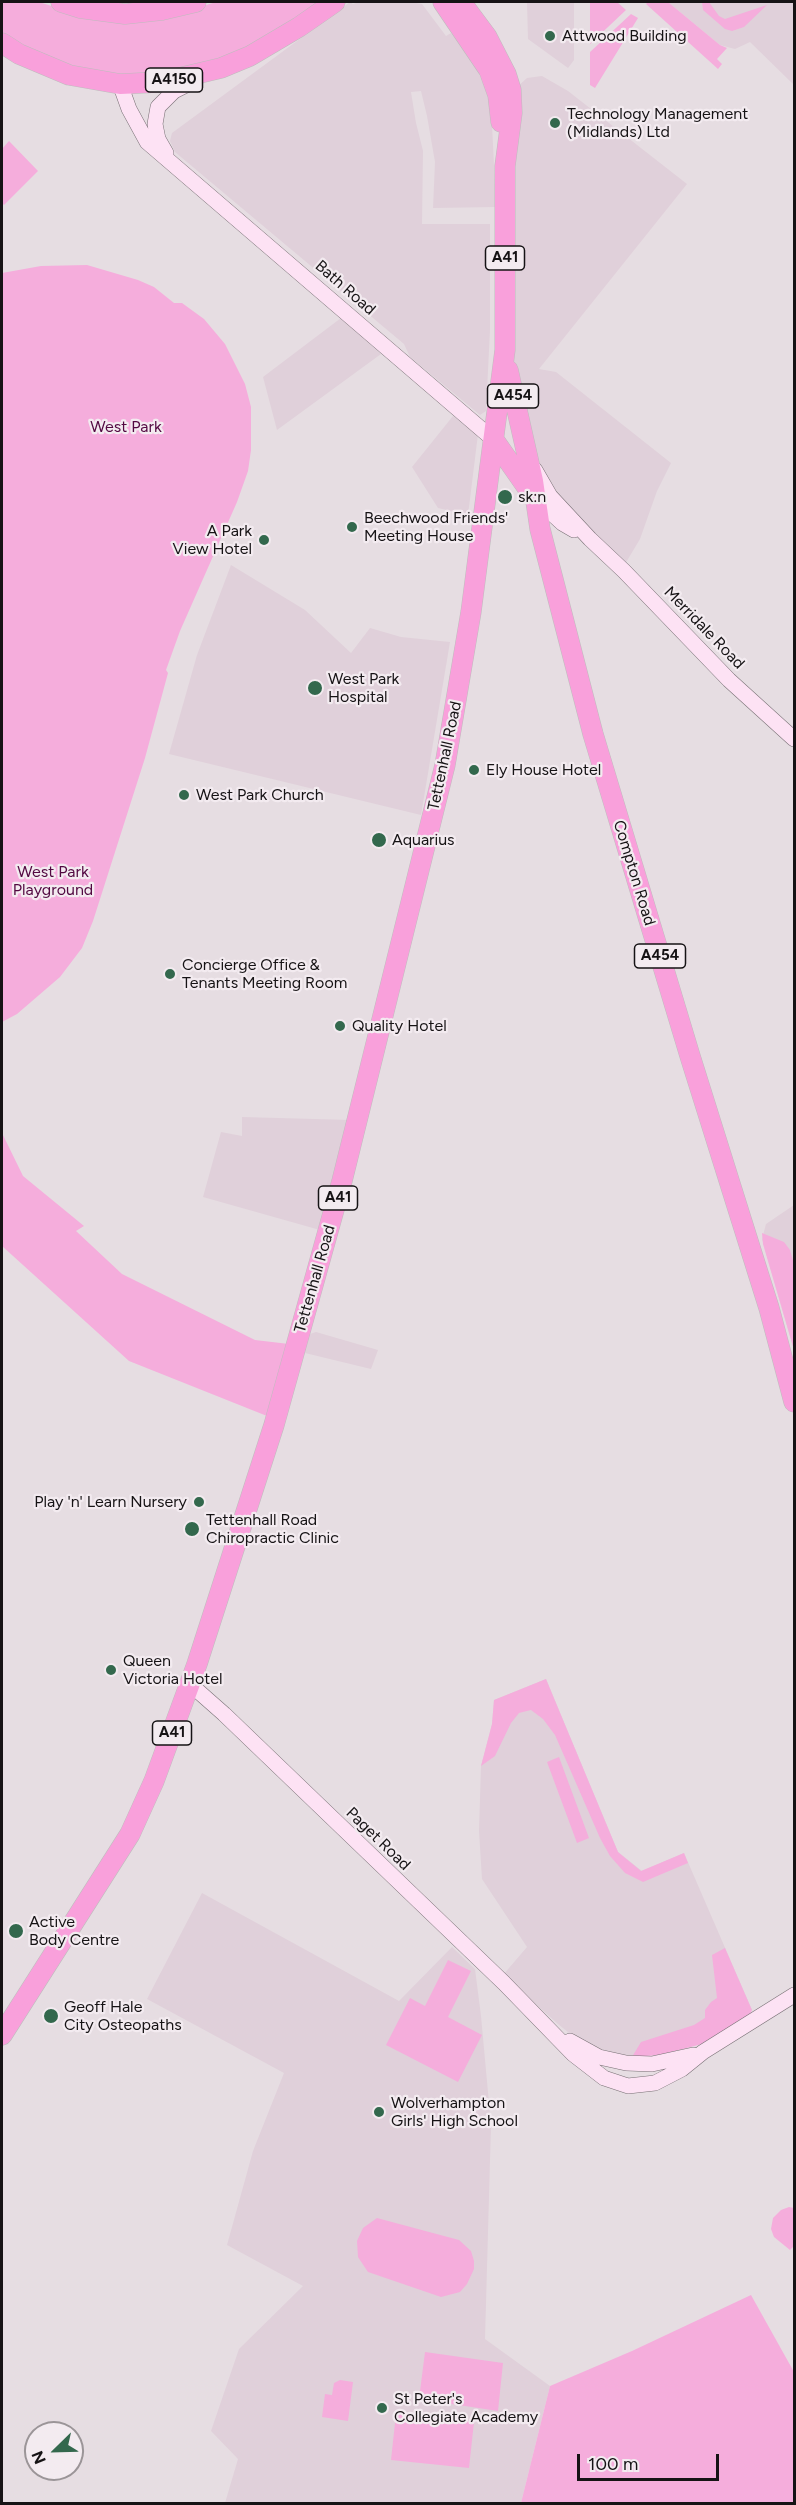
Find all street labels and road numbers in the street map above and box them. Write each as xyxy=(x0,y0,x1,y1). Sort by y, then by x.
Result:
road number: A4150 xyxy=(146,68,202,92)
road number: A41 xyxy=(486,246,524,270)
street label: Bath Road xyxy=(311,257,379,319)
road number: A454 xyxy=(488,384,538,408)
street label: Merridale Road xyxy=(660,583,748,673)
street label: Tettenhall Road xyxy=(424,700,466,812)
street label: Compton Road xyxy=(609,818,659,928)
road number: A454 xyxy=(634,944,686,968)
road number: A41 xyxy=(318,1186,358,1210)
street label: Tettenhall Road xyxy=(290,1223,340,1335)
road number: A41 xyxy=(152,1721,192,1745)
street label: Paget Road xyxy=(342,1804,414,1874)

